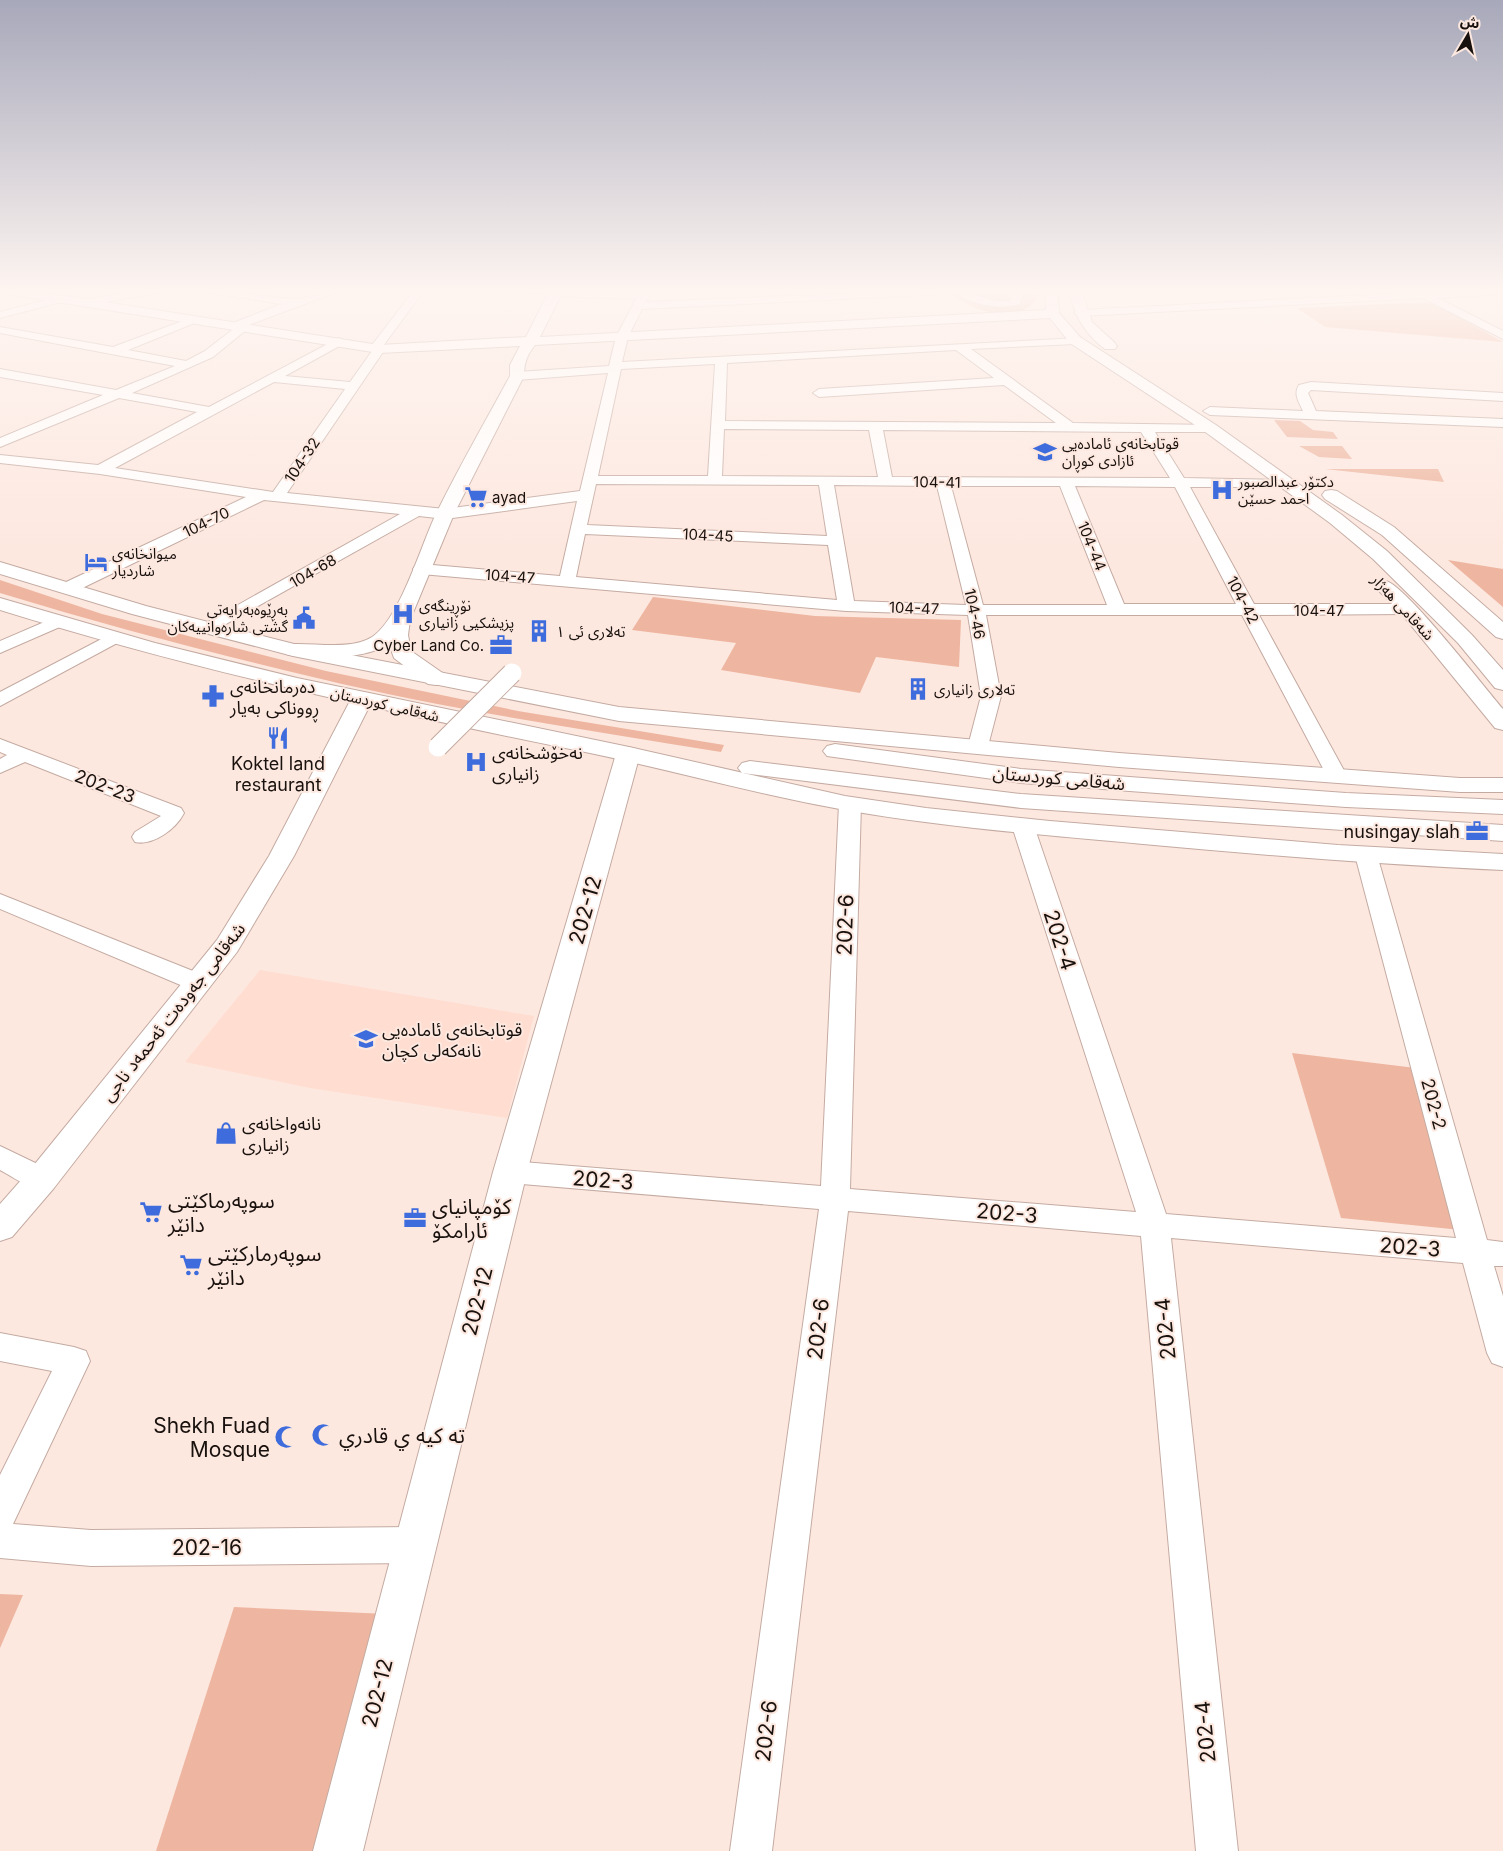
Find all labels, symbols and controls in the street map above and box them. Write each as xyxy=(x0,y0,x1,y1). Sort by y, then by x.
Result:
north arrow xyxy=(1443,10,1493,60)
text: ش xyxy=(1459,12,1481,32)
street label: 104-32 xyxy=(280,434,324,486)
place label: قوتابخانەی ئامادەیی ئازادی کوڕان xyxy=(1062,434,1179,473)
school or university icon: قوتابخانەی ئامادەیی ئازادی کوڕان xyxy=(1032,439,1058,465)
street label: 104-41 xyxy=(913,472,961,492)
place label: دکتۆر عبدالصبور احمد حسێن xyxy=(1237,472,1334,508)
hospital icon: دکتۆر عبدالصبور احمد حسێن xyxy=(1209,477,1235,503)
supermarket icon: ayad xyxy=(463,484,489,510)
place label: ayad xyxy=(492,488,526,507)
street label: 104-70 xyxy=(180,503,232,541)
street label: 104-44 xyxy=(1074,519,1110,573)
street label: 104-45 xyxy=(682,524,734,546)
place label: میوانخانەی شاردیار xyxy=(111,544,177,580)
hotel icon: میوانخانەی شاردیار xyxy=(83,549,109,575)
street label: 104-68 xyxy=(286,550,340,592)
street label: 104-47 xyxy=(484,565,536,587)
street label: شەقامی هەژار xyxy=(1367,569,1439,644)
street label: 104-42 xyxy=(1223,573,1263,627)
street label: 104-46 xyxy=(960,587,990,641)
place label: نۆڕینگەی پزیشکیی زانیاری xyxy=(419,596,514,633)
street label: 104-47 xyxy=(889,598,939,618)
place label: بەڕێوەبەرایەتی گشتی شارەوانییەکان xyxy=(168,600,289,636)
hospital icon: نۆڕینگەی پزیشکیی زانیاری xyxy=(390,601,416,627)
street label: 104-47 xyxy=(1294,601,1344,620)
public building icon: بەڕێوەبەرایەتی گشتی شارەوانییەکان xyxy=(291,605,317,631)
building icon: تەلاری ئی ١ xyxy=(526,618,552,644)
place label: تەلاری ئی ١ xyxy=(556,622,626,641)
office icon: Cyber Land Co. xyxy=(488,632,514,658)
place label: Cyber Land Co. xyxy=(373,636,484,655)
place label: دەرمانخانەی ڕووناکی بەیار xyxy=(229,676,319,722)
building icon: تەلاری زانیاری xyxy=(905,676,931,702)
place label: تەلاری زانیاری xyxy=(934,680,1015,699)
street label: شەقامی کوردستان xyxy=(329,682,441,726)
pharmacy icon: دەرمانخانەی ڕووناکی بەیار xyxy=(200,683,226,709)
restaurant icon: Koktel land restaurant xyxy=(265,725,291,751)
place label: نەخۆشخانەی زانیاری xyxy=(492,742,583,785)
hospital icon: نەخۆشخانەی زانیاری xyxy=(463,749,489,775)
place label: Koktel land restaurant xyxy=(231,753,325,795)
street label: شەقامی کوردستان xyxy=(992,762,1126,795)
street label: 202-23 xyxy=(72,765,138,807)
office icon: nusingay slah xyxy=(1464,818,1490,844)
place label: nusingay slah xyxy=(1344,821,1460,842)
street label: 202-12 xyxy=(563,873,607,947)
street label: 202-6 xyxy=(831,894,859,956)
street label: 202-4 xyxy=(1039,907,1081,973)
street label: شەقامی جەودەت ئەحمەد ناجی xyxy=(97,918,250,1106)
place label: قوتابخانەی ئامادەیی نانەکەلی کچان xyxy=(382,1019,522,1062)
school or university icon: قوتابخانەی ئامادەیی نانەکەلی کچان xyxy=(353,1026,379,1052)
street label: 202-2 xyxy=(1417,1076,1451,1132)
place label: نانەواخانەی زانیاری xyxy=(242,1113,321,1156)
shop icon: نانەواخانەی زانیاری xyxy=(213,1120,239,1146)
street label: 202-3 xyxy=(572,1165,634,1195)
place label: سوپەرماكێتی دانێر xyxy=(167,1188,275,1237)
place label: کۆمپانیای ئارامکۆ xyxy=(432,1194,511,1243)
street label: 202-3 xyxy=(975,1198,1039,1228)
supermarket icon: سوپەرماكێتی دانێر xyxy=(138,1199,164,1225)
office icon: کۆمپانیای ئارامکۆ xyxy=(402,1205,428,1231)
street label: 202-3 xyxy=(1379,1232,1441,1262)
place label: سوپەرمارکێتی دانێر xyxy=(207,1241,322,1290)
supermarket icon: سوپەرمارکێتی دانێر xyxy=(178,1252,204,1278)
street label: 202-12 xyxy=(456,1264,498,1338)
street label: 202-6 xyxy=(802,1297,834,1361)
street label: 202-4 xyxy=(1149,1297,1181,1361)
place label: Shekh Fuad Mosque xyxy=(153,1413,270,1462)
mosque icon: ته كيه ي قادري xyxy=(310,1422,336,1448)
place label: ته كيه ي قادري xyxy=(339,1423,465,1451)
mosque icon: Shekh Fuad Mosque xyxy=(273,1424,299,1450)
street label: 202-16 xyxy=(172,1535,242,1560)
street label: 202-12 xyxy=(356,1656,398,1730)
street label: 202-6 xyxy=(750,1699,782,1763)
street label: 202-4 xyxy=(1189,1700,1221,1764)

